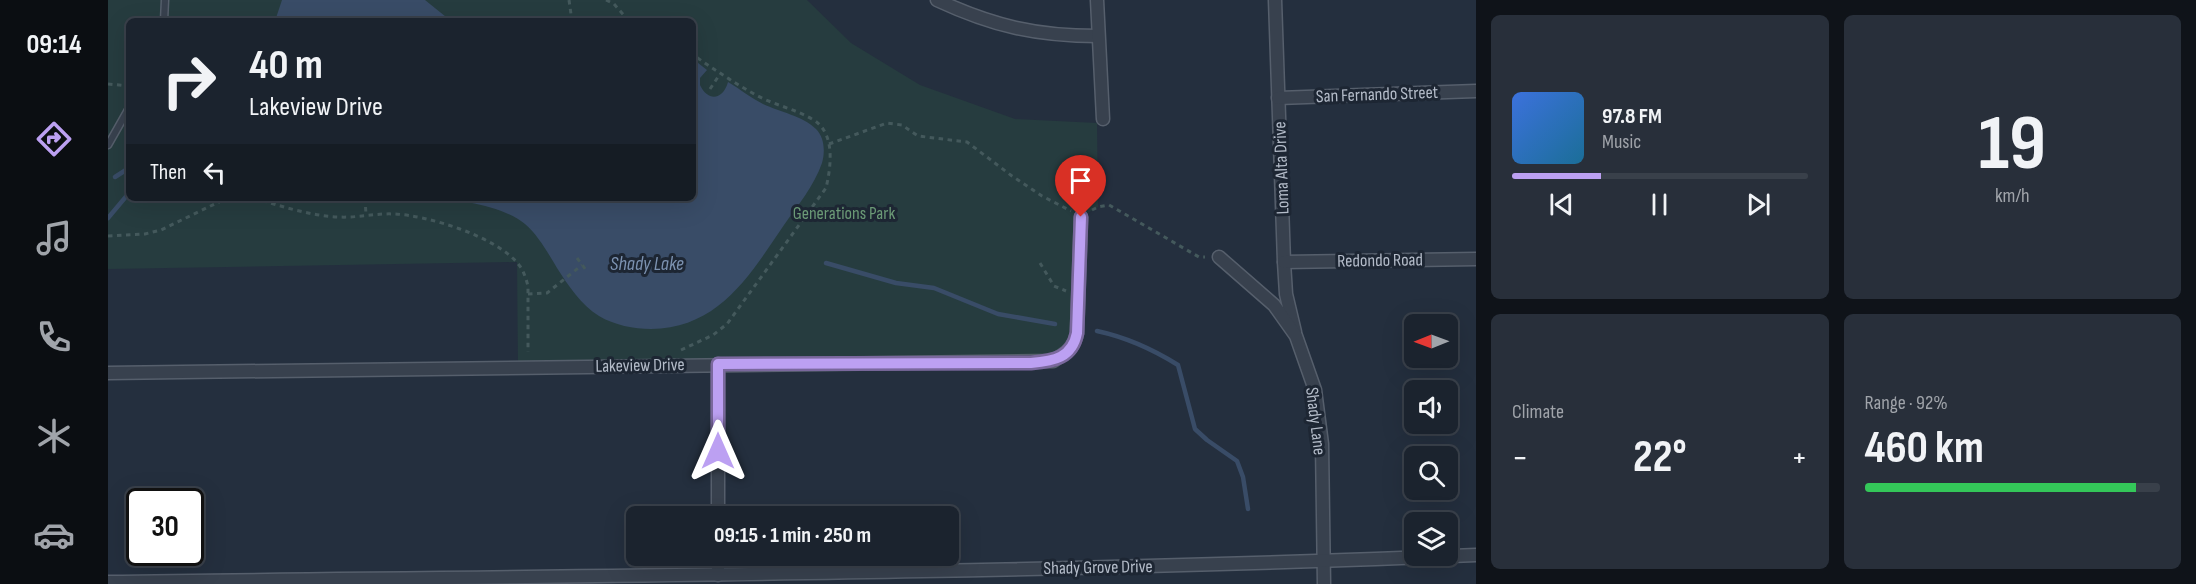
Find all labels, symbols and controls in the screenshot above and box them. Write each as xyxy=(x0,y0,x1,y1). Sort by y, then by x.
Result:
text: 09:14 xyxy=(26,29,82,61)
text: 40 m xyxy=(249,40,323,91)
icon: right xyxy=(150,42,228,120)
street label: San Fernando Street xyxy=(1316,82,1439,107)
text: Lakeview Drive xyxy=(249,91,383,123)
text: 19 xyxy=(1978,98,2046,191)
text: 97.8 FM xyxy=(1602,103,1662,130)
icon: directions xyxy=(33,118,75,160)
street label: Loma Alta Drive xyxy=(1269,121,1294,215)
text: Music xyxy=(1602,130,1641,154)
pin xyxy=(1055,155,1106,217)
icon: left xyxy=(198,156,231,189)
text: Then xyxy=(150,159,186,186)
icon: arrive xyxy=(1064,164,1097,197)
text: km/h xyxy=(1995,184,2030,208)
icon: previous xyxy=(1545,188,1578,221)
icon: pause xyxy=(1643,188,1676,221)
icon: next xyxy=(1742,188,1775,221)
park label: Generations Park xyxy=(793,203,895,224)
icon: music xyxy=(33,217,75,259)
street label: Redondo Road xyxy=(1337,249,1423,272)
water label: Shady Lake xyxy=(610,252,684,276)
north arrow xyxy=(1404,314,1458,368)
map controls xyxy=(1404,314,1458,566)
icon: phone xyxy=(33,316,75,358)
street label: Lakeview Drive xyxy=(595,354,685,377)
button: sound xyxy=(1404,380,1458,434)
street label: Shady Lane xyxy=(1301,386,1330,456)
text: Range · 92% xyxy=(1865,391,1948,415)
text: Climate xyxy=(1512,400,1564,424)
icon: climate xyxy=(33,415,75,457)
position arrow xyxy=(686,419,750,483)
text: 460 km xyxy=(1865,421,1984,476)
text: 22° xyxy=(1633,430,1687,485)
text: − xyxy=(1512,438,1528,478)
text: + xyxy=(1791,438,1807,478)
button: search xyxy=(1404,446,1458,500)
speed limit sign: 30 xyxy=(126,488,204,566)
button: layers xyxy=(1404,512,1458,566)
icon: car xyxy=(33,514,75,556)
text: 09:15 · 1 min · 250 m xyxy=(714,522,871,549)
street label: Shady Grove Drive xyxy=(1043,556,1153,579)

